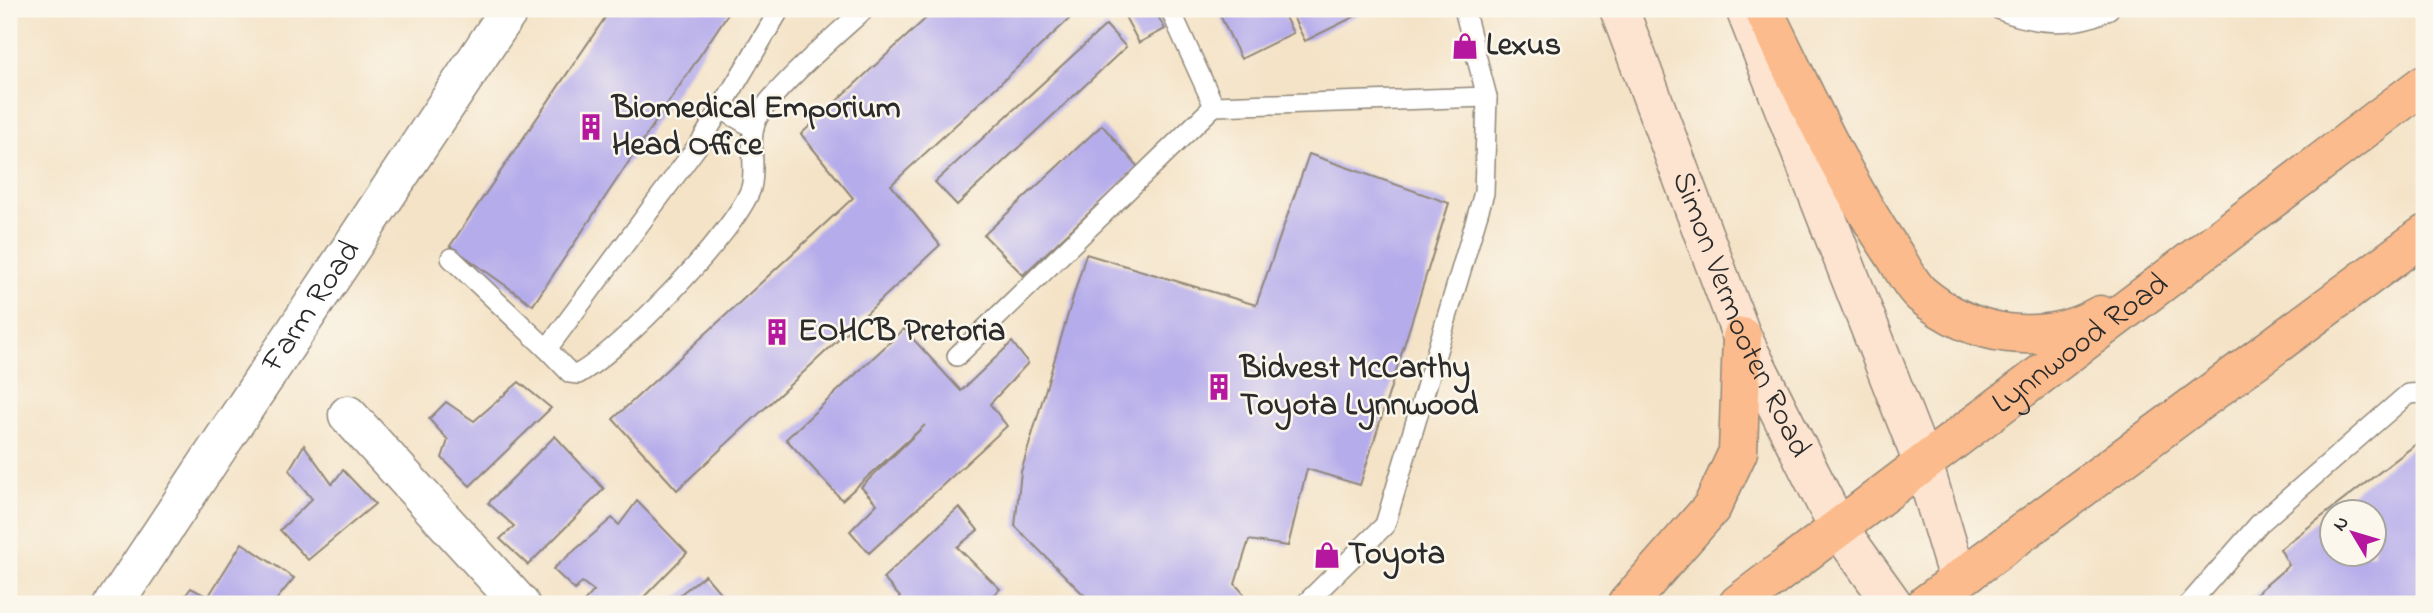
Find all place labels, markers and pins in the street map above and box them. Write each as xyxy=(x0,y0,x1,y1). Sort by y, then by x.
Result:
place label: Lexus xyxy=(1486,23,1561,70)
shop icon: Lexus xyxy=(1450,31,1480,61)
place label: Biomedical Emporium Head Office xyxy=(610,86,901,170)
building icon: Biomedical Emporium Head Office xyxy=(576,112,606,142)
place label: EOHCB Pretoria xyxy=(798,309,1005,356)
building icon: EOHCB Pretoria xyxy=(762,317,792,347)
place label: Bidvest McCarthy Toyota Lynnwood xyxy=(1238,346,1478,431)
building icon: Bidvest McCarthy Toyota Lynnwood xyxy=(1204,372,1234,402)
place label: Toyota xyxy=(1348,532,1445,580)
shop icon: Toyota xyxy=(1312,540,1342,570)

